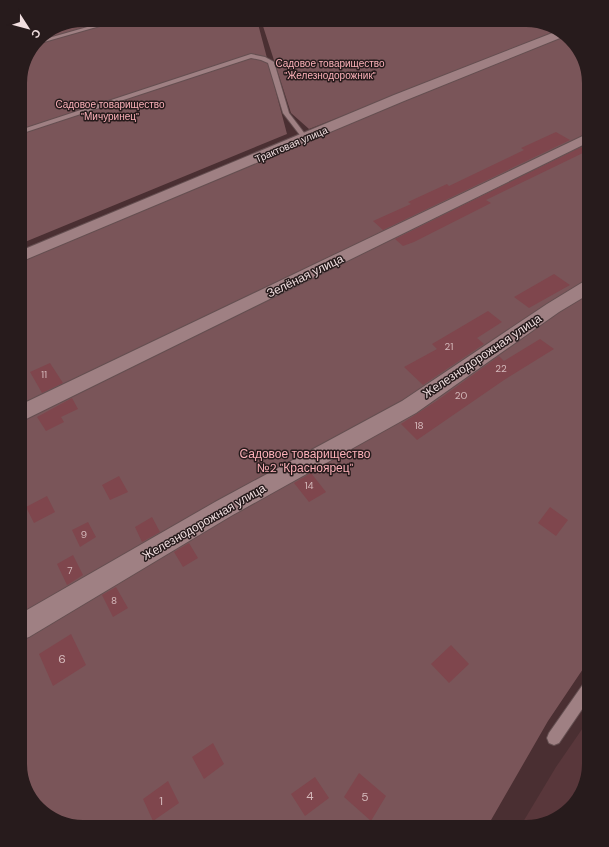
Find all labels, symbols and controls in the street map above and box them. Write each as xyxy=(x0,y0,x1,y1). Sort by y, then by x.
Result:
north arrow xyxy=(8,8,48,48)
text: С xyxy=(28,27,44,41)
park label: Садовое товарищество "Железнодорожник" xyxy=(275,57,385,82)
park label: Садовое товарищество "Мичуринец" xyxy=(55,98,165,123)
street label: Трактовая улица xyxy=(253,123,330,166)
street label: Зелёная улица xyxy=(264,250,346,301)
street label: Железнодорожная улица xyxy=(419,310,545,402)
house number: 21 xyxy=(445,340,453,353)
house number: 22 xyxy=(495,362,507,375)
house number: 11 xyxy=(41,368,47,381)
house number: 20 xyxy=(455,389,467,402)
house number: 18 xyxy=(414,419,424,432)
park label: Садовое товарищество №2 "Красноярец" xyxy=(239,446,371,476)
house number: 14 xyxy=(304,479,314,492)
street label: Железнодорожная улица xyxy=(139,480,269,564)
house number: 9 xyxy=(81,528,87,541)
house number: 7 xyxy=(67,564,73,577)
house number: 8 xyxy=(111,594,117,607)
house number: 6 xyxy=(58,651,66,667)
house number: 4 xyxy=(306,788,314,804)
house number: 5 xyxy=(361,789,369,805)
house number: 1 xyxy=(159,793,163,809)

